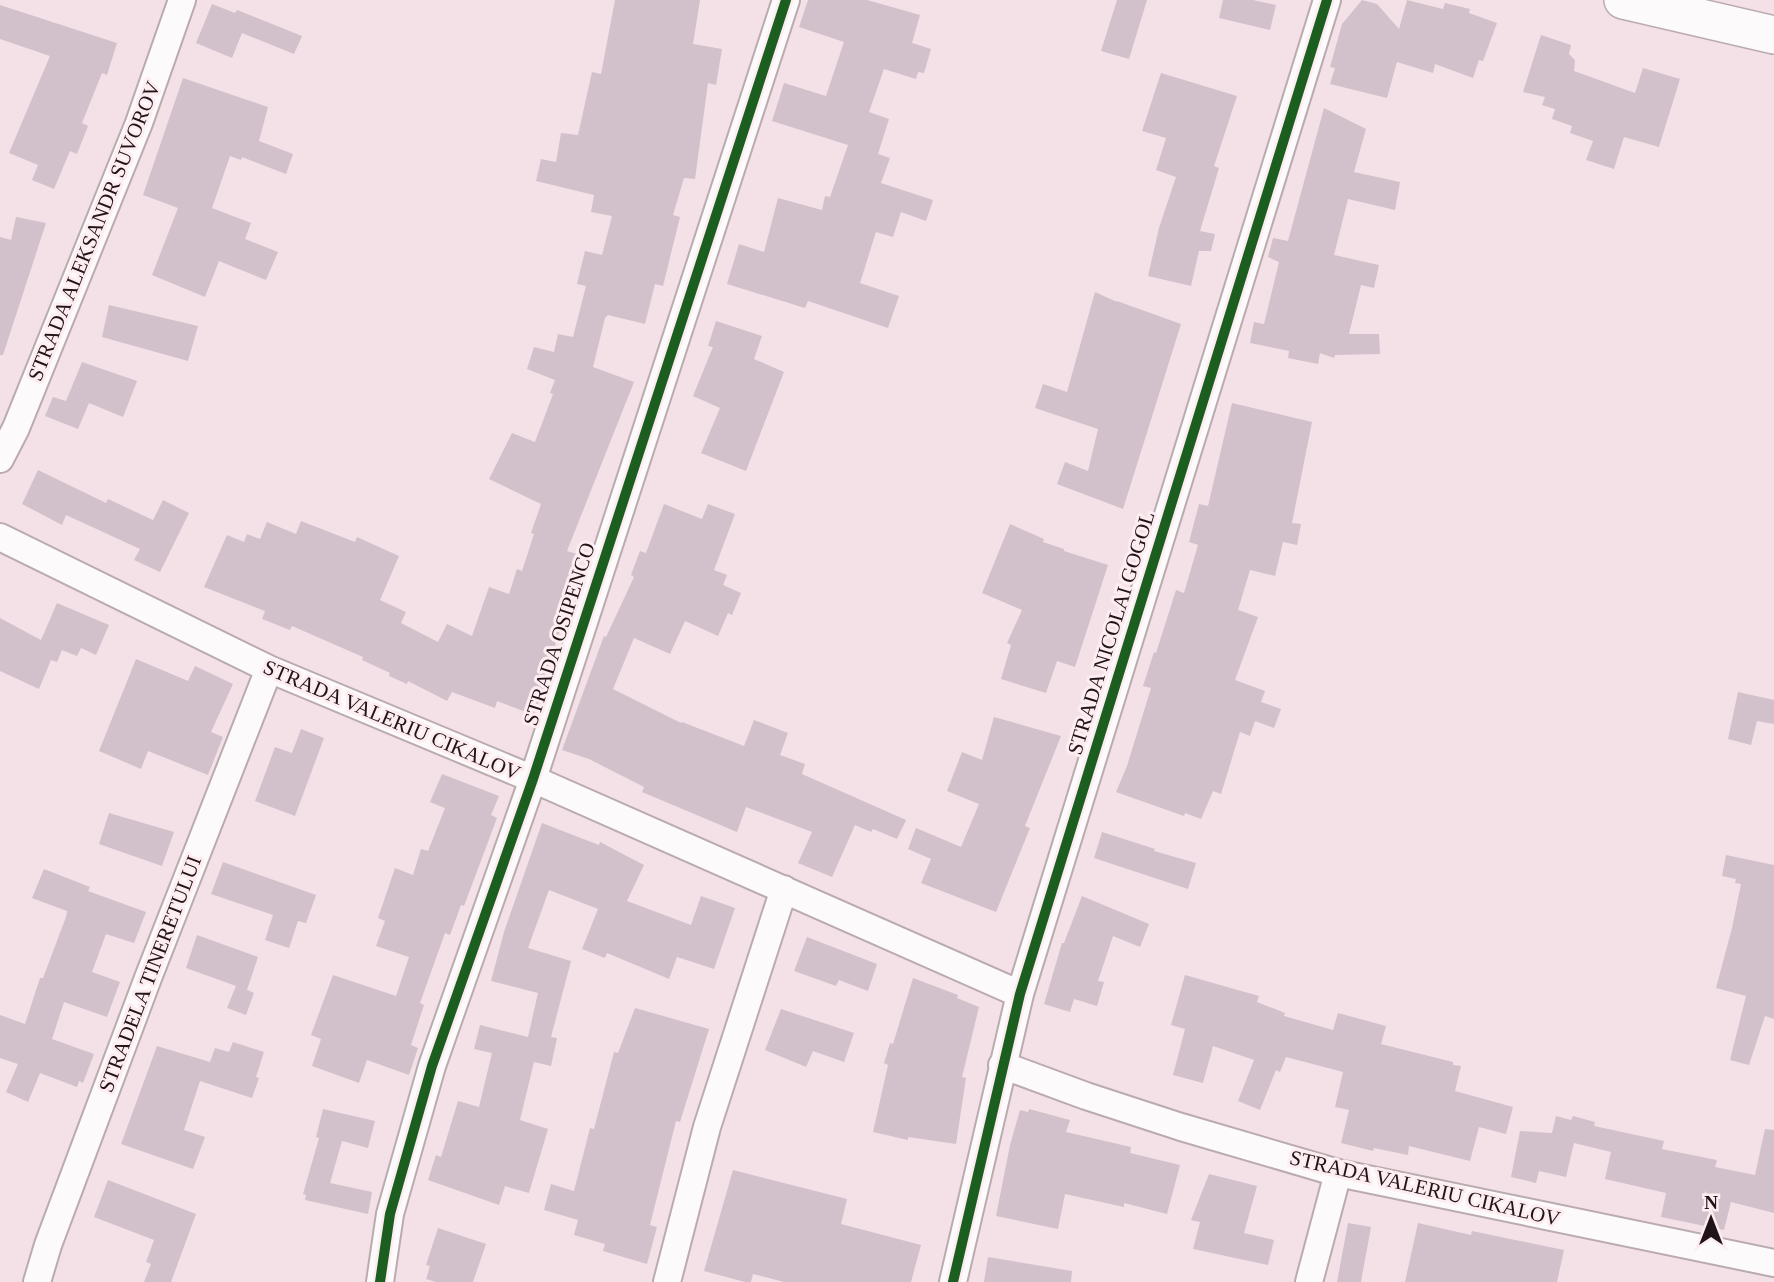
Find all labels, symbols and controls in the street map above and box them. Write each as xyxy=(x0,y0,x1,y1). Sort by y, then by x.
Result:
street label: STRADA ALEKSANDR SUVOROV xyxy=(23,78,165,384)
street label: STRADA NICOLAI GOGOL xyxy=(1063,508,1159,758)
street label: STRADA OSIPENCO xyxy=(518,540,600,728)
street label: STRADA VALERIU CIKALOV xyxy=(260,655,524,785)
street label: STRADELA TINERETULUI xyxy=(94,853,206,1095)
street label: STRADA VALERIU CIKALOV xyxy=(1287,1145,1563,1231)
north arrow xyxy=(1676,1184,1746,1254)
text: N xyxy=(1704,1192,1718,1213)

